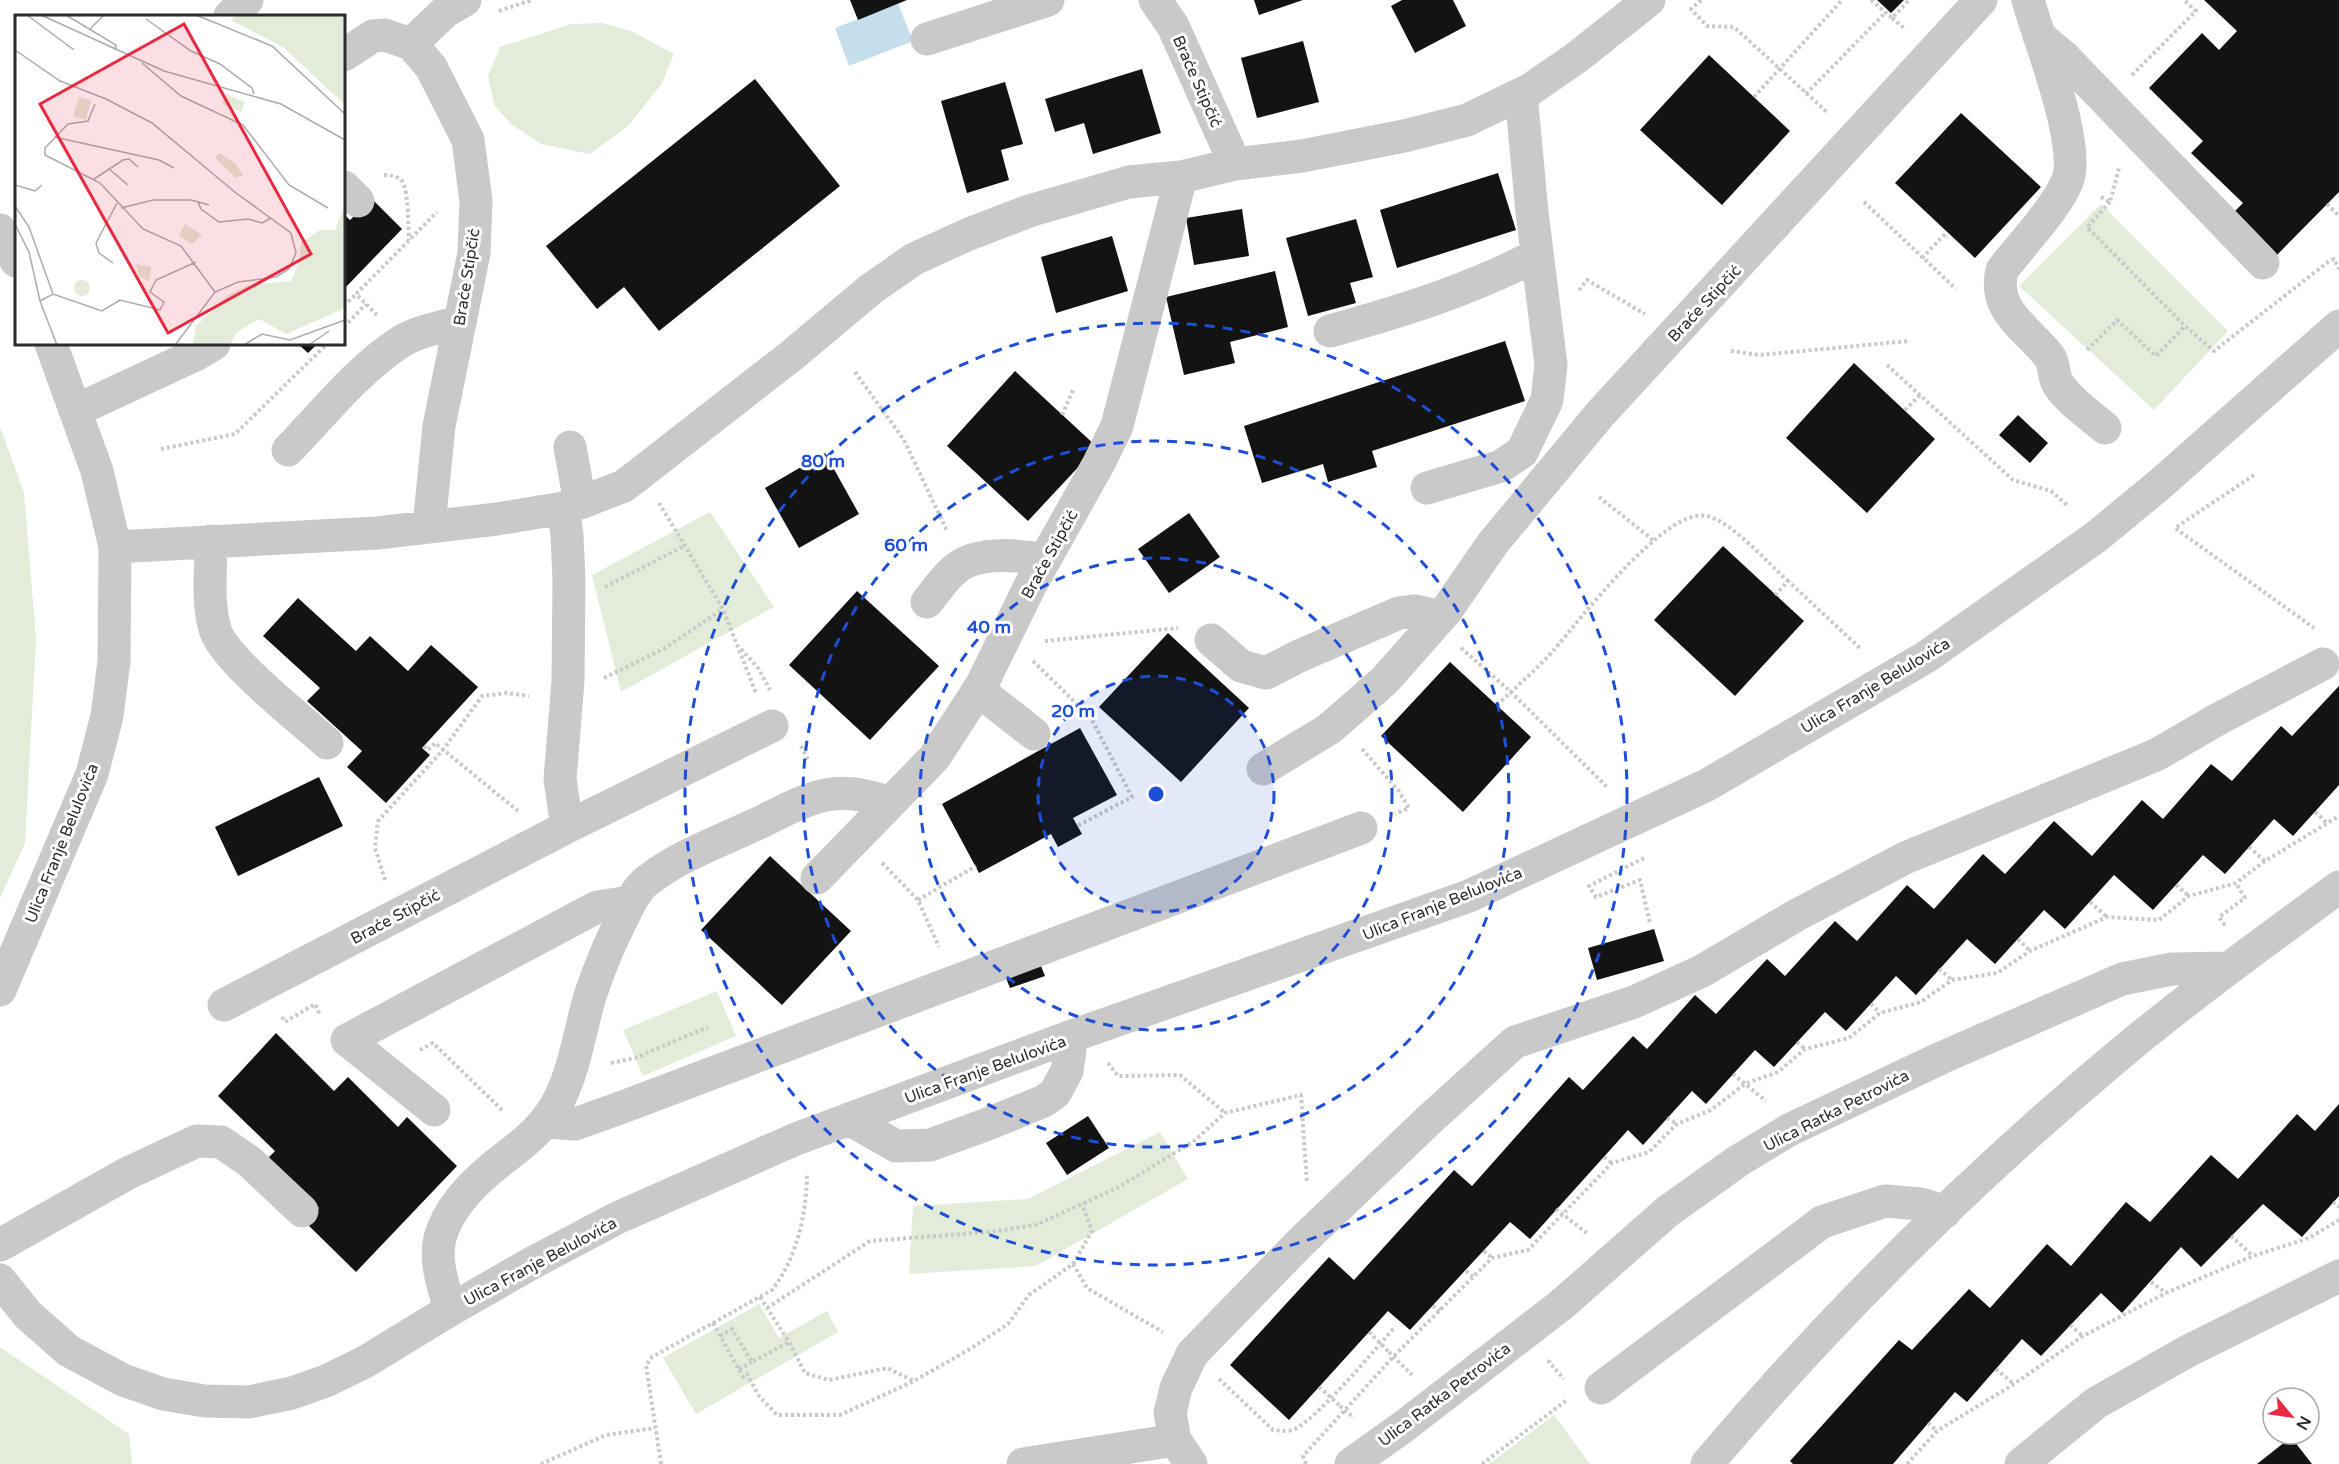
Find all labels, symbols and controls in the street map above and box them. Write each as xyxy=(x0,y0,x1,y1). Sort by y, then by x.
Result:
inset map xyxy=(15,15,345,345)
street label: Braće Stipčić xyxy=(1168,32,1226,130)
street label: Braće Stipčić xyxy=(449,227,485,327)
street label: Braće Stipčić xyxy=(1664,261,1746,347)
text: 80 m xyxy=(801,450,845,472)
street label: Braće Stipčić xyxy=(1017,507,1083,602)
text: 60 m xyxy=(884,534,928,556)
text: 40 m xyxy=(967,616,1011,638)
street label: Ulica Franje Belulovića xyxy=(1797,633,1954,738)
text: 20 m xyxy=(1051,700,1095,722)
street label: Ulica Franje Belulovića xyxy=(21,761,103,926)
centre of rings xyxy=(1146,784,1166,804)
street label: Ulica Franje Belulovića xyxy=(1360,863,1525,945)
street label: Braće Stipčić xyxy=(347,885,444,949)
street label: Ulica Franje Belulovića xyxy=(902,1031,1069,1108)
street label: Ulica Ratka Petrovića xyxy=(1760,1065,1913,1156)
street label: Ulica Franje Belulovića xyxy=(461,1213,620,1311)
street label: Ulica Ratka Petrovića xyxy=(1374,1338,1515,1451)
north arrow xyxy=(2261,1386,2321,1446)
text: N xyxy=(2291,1412,2315,1433)

